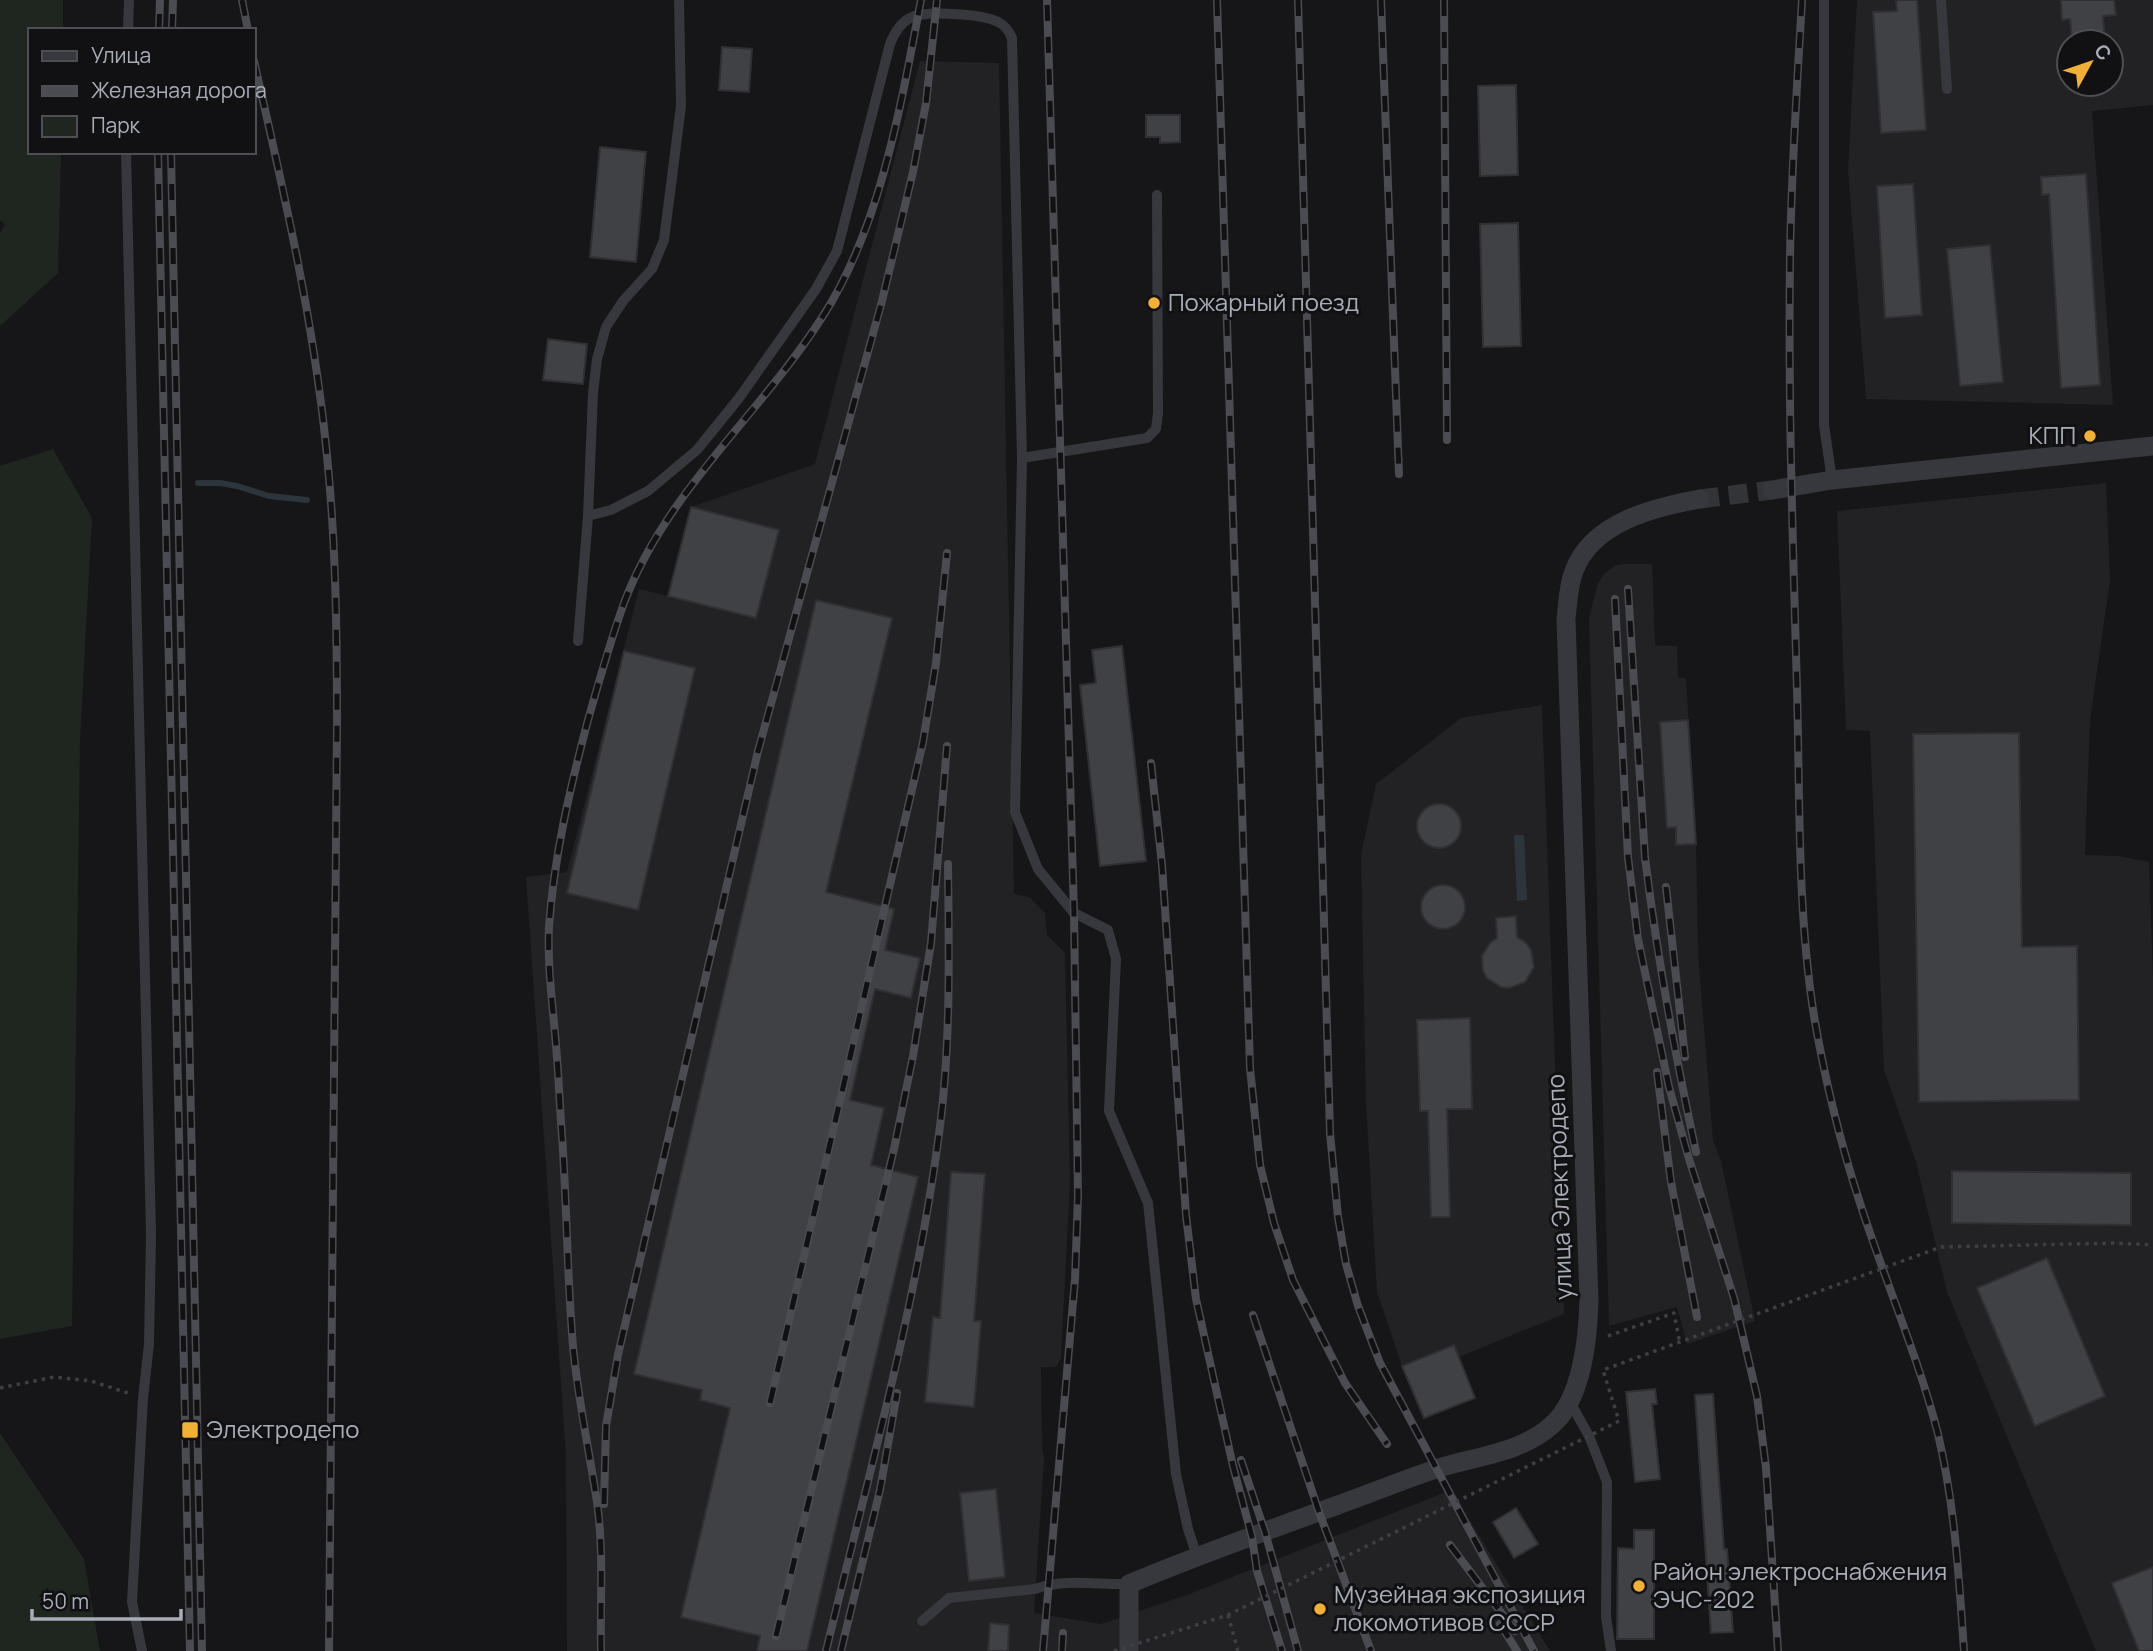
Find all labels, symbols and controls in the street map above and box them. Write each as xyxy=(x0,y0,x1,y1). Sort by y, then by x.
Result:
legend xyxy=(28,28,256,154)
north arrow xyxy=(2055,28,2125,98)
text: С xyxy=(2089,38,2117,66)
text: Улица xyxy=(91,41,151,69)
text: Железная дорога xyxy=(91,76,267,104)
text: Парк xyxy=(91,111,141,139)
place label: Пожарный поезд xyxy=(1168,285,1359,318)
marker: Пожарный поезд xyxy=(1146,295,1162,311)
place label: КПП xyxy=(2029,418,2076,451)
marker: КПП xyxy=(2082,428,2098,444)
street label: улица Электродепо xyxy=(1538,1074,1579,1301)
place label: Электродепо xyxy=(206,1412,359,1445)
marker: Электродепо xyxy=(180,1420,200,1440)
place label: Район электроснабжения ЭЧС-202 xyxy=(1653,1554,1947,1615)
place label: Музейная экспозиция локомотивов СССР xyxy=(1334,1577,1586,1638)
scale bar xyxy=(32,1578,180,1622)
marker: Район электроснабжения ЭЧС-202 xyxy=(1631,1578,1647,1594)
text: 50 m xyxy=(42,1587,89,1615)
marker: Музейная экспозиция локомотивов СССР xyxy=(1312,1601,1328,1617)

